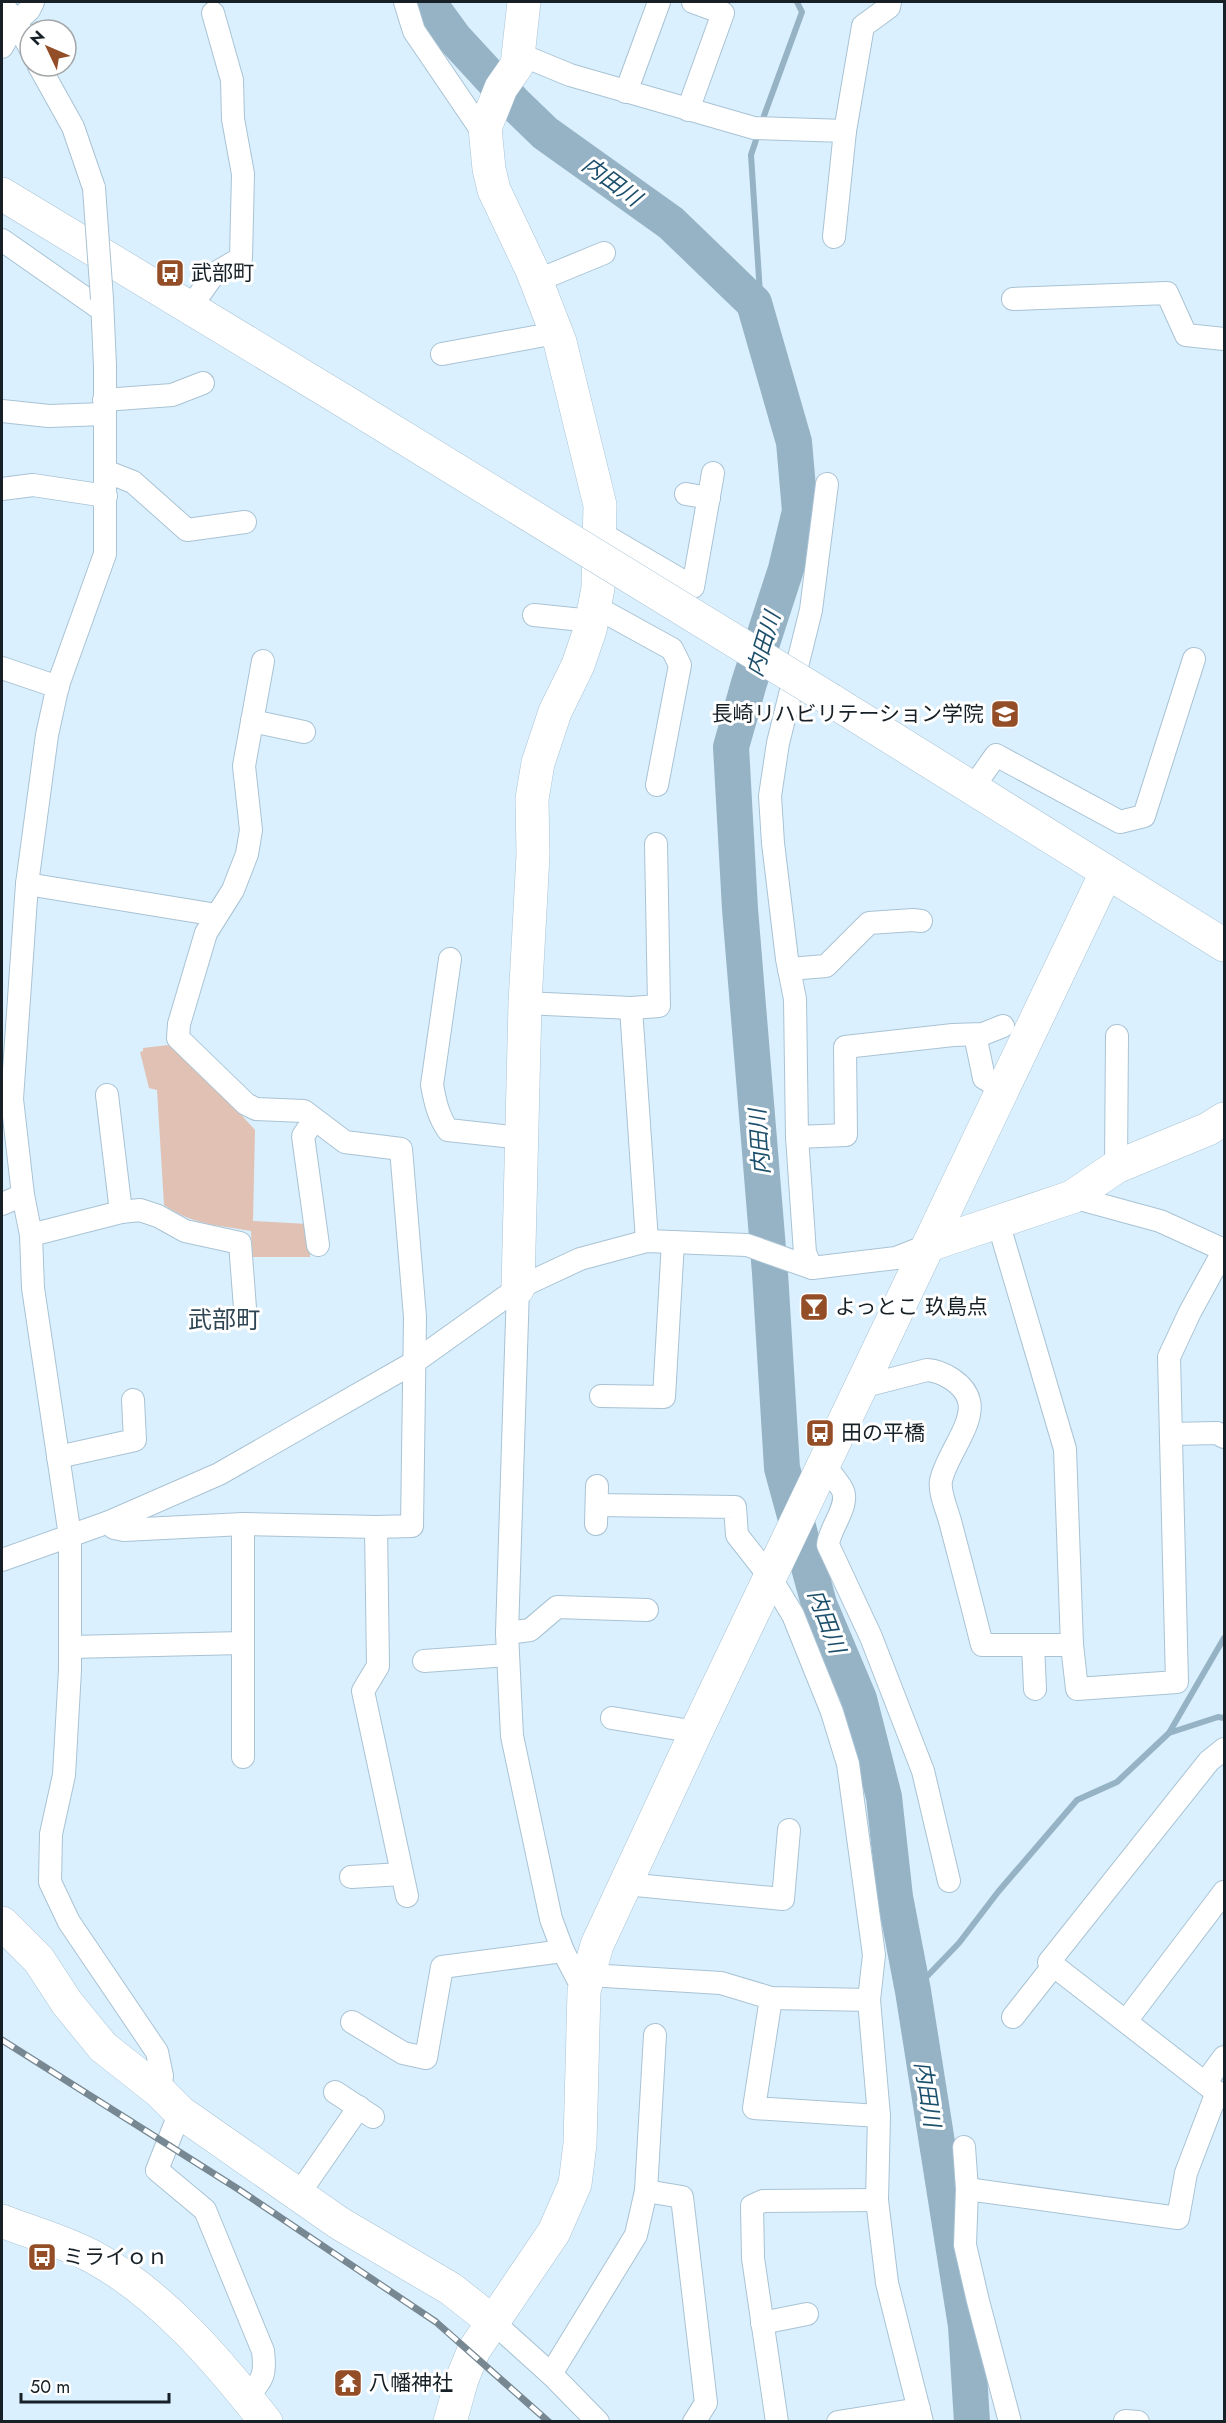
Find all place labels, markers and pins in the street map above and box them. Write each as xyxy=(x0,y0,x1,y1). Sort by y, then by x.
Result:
bus stop icon: 武部町 xyxy=(154,257,186,289)
place label: 武部町 xyxy=(191,258,254,288)
school or university icon: 長崎リハビリテーション学院 xyxy=(989,698,1021,730)
place label: 長崎リハビリテーション学院 xyxy=(711,699,984,729)
bar icon: よっとこ 玖島点 xyxy=(798,1291,830,1323)
place label: よっとこ 玖島点 xyxy=(835,1292,988,1322)
bus stop icon: 田の平橋 xyxy=(804,1417,836,1449)
place label: 田の平橋 xyxy=(841,1418,925,1448)
bus stop icon: ミライｏｎ xyxy=(26,2241,58,2273)
place label: ミライｏｎ xyxy=(63,2242,168,2272)
temple icon: 八幡神社 xyxy=(332,2367,364,2399)
place label: 八幡神社 xyxy=(369,2368,453,2398)

